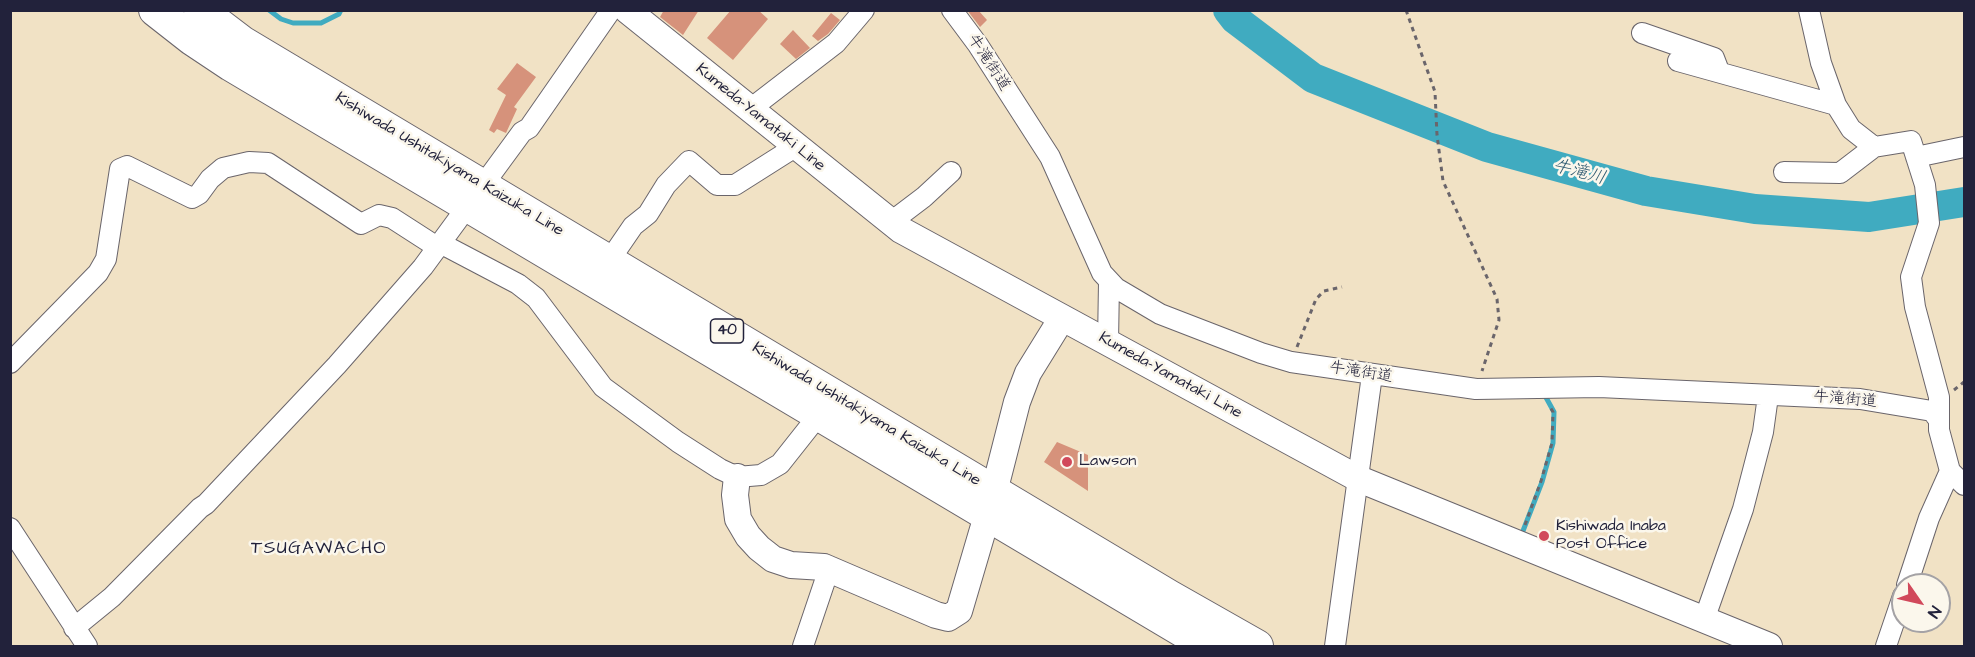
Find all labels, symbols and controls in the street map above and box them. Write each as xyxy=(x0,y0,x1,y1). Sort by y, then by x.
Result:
street label: 牛滝街道 xyxy=(963,31,1013,95)
street label: Kumeda-Yamataki Line xyxy=(691,60,829,176)
street label: Kishiwada Ushitakiyama Kaizuka Line xyxy=(331,89,567,241)
water label: 牛滝川 xyxy=(1550,156,1608,190)
road number: 40 xyxy=(710,319,744,343)
street label: Kumeda-Yamataki Line xyxy=(1095,329,1245,423)
street label: Kishiwada Ushitakiyama Kaizuka Line xyxy=(748,339,984,491)
street label: 牛滝街道 xyxy=(1328,359,1394,387)
street label: 牛滝街道 xyxy=(1812,388,1878,412)
place label: Lawson xyxy=(1079,452,1136,472)
marker: Lawson xyxy=(1060,455,1074,469)
place label: Kishiwada Inaba Post Office xyxy=(1556,517,1666,555)
marker: Kishiwada Inaba Post Office xyxy=(1537,529,1551,543)
district label: TSUGAWACHO xyxy=(251,538,387,560)
north arrow xyxy=(1891,573,1951,633)
text: N xyxy=(1922,602,1946,622)

